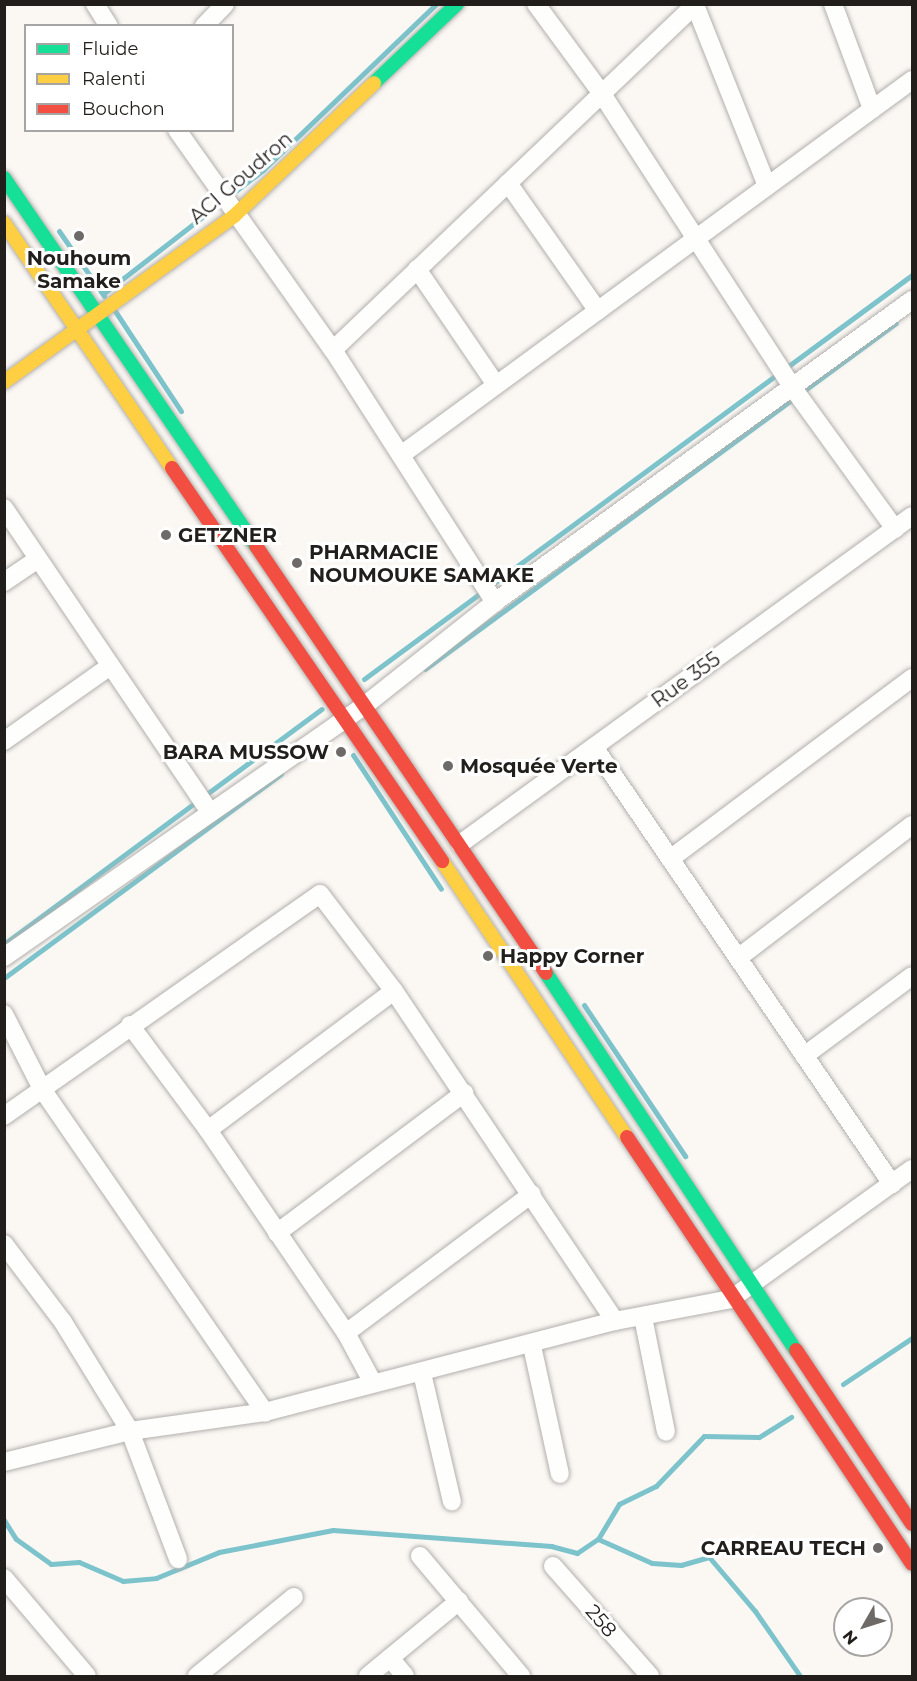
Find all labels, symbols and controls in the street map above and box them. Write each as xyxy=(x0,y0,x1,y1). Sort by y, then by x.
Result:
legend xyxy=(24,24,234,132)
text: Fluide xyxy=(82,38,138,60)
text: Ralenti xyxy=(82,68,146,90)
text: Bouchon xyxy=(82,98,165,120)
street label: ACI Goudron xyxy=(185,127,297,229)
marker: Nouhoum Samake xyxy=(72,229,86,243)
place label: Nouhoum Samake xyxy=(27,246,131,293)
place label: GETZNER xyxy=(178,523,277,547)
marker: GETZNER xyxy=(159,528,173,542)
place label: PHARMACIE NOUMOUKE SAMAKE xyxy=(309,540,534,587)
marker: PHARMACIE NOUMOUKE SAMAKE xyxy=(290,556,304,570)
street label: Rue 355 xyxy=(647,647,725,713)
place label: BARA MUSSOW xyxy=(163,740,329,764)
marker: BARA MUSSOW xyxy=(334,745,348,759)
place label: Mosquée Verte xyxy=(460,754,618,778)
marker: Mosquée Verte xyxy=(441,759,455,773)
place label: Happy Corner xyxy=(500,944,644,968)
marker: Happy Corner xyxy=(481,949,495,963)
place label: CARREAU TECH xyxy=(701,1536,866,1560)
marker: CARREAU TECH xyxy=(871,1541,885,1555)
north arrow xyxy=(833,1597,893,1657)
street label: 258 xyxy=(580,1600,622,1642)
text: N xyxy=(839,1626,862,1648)

